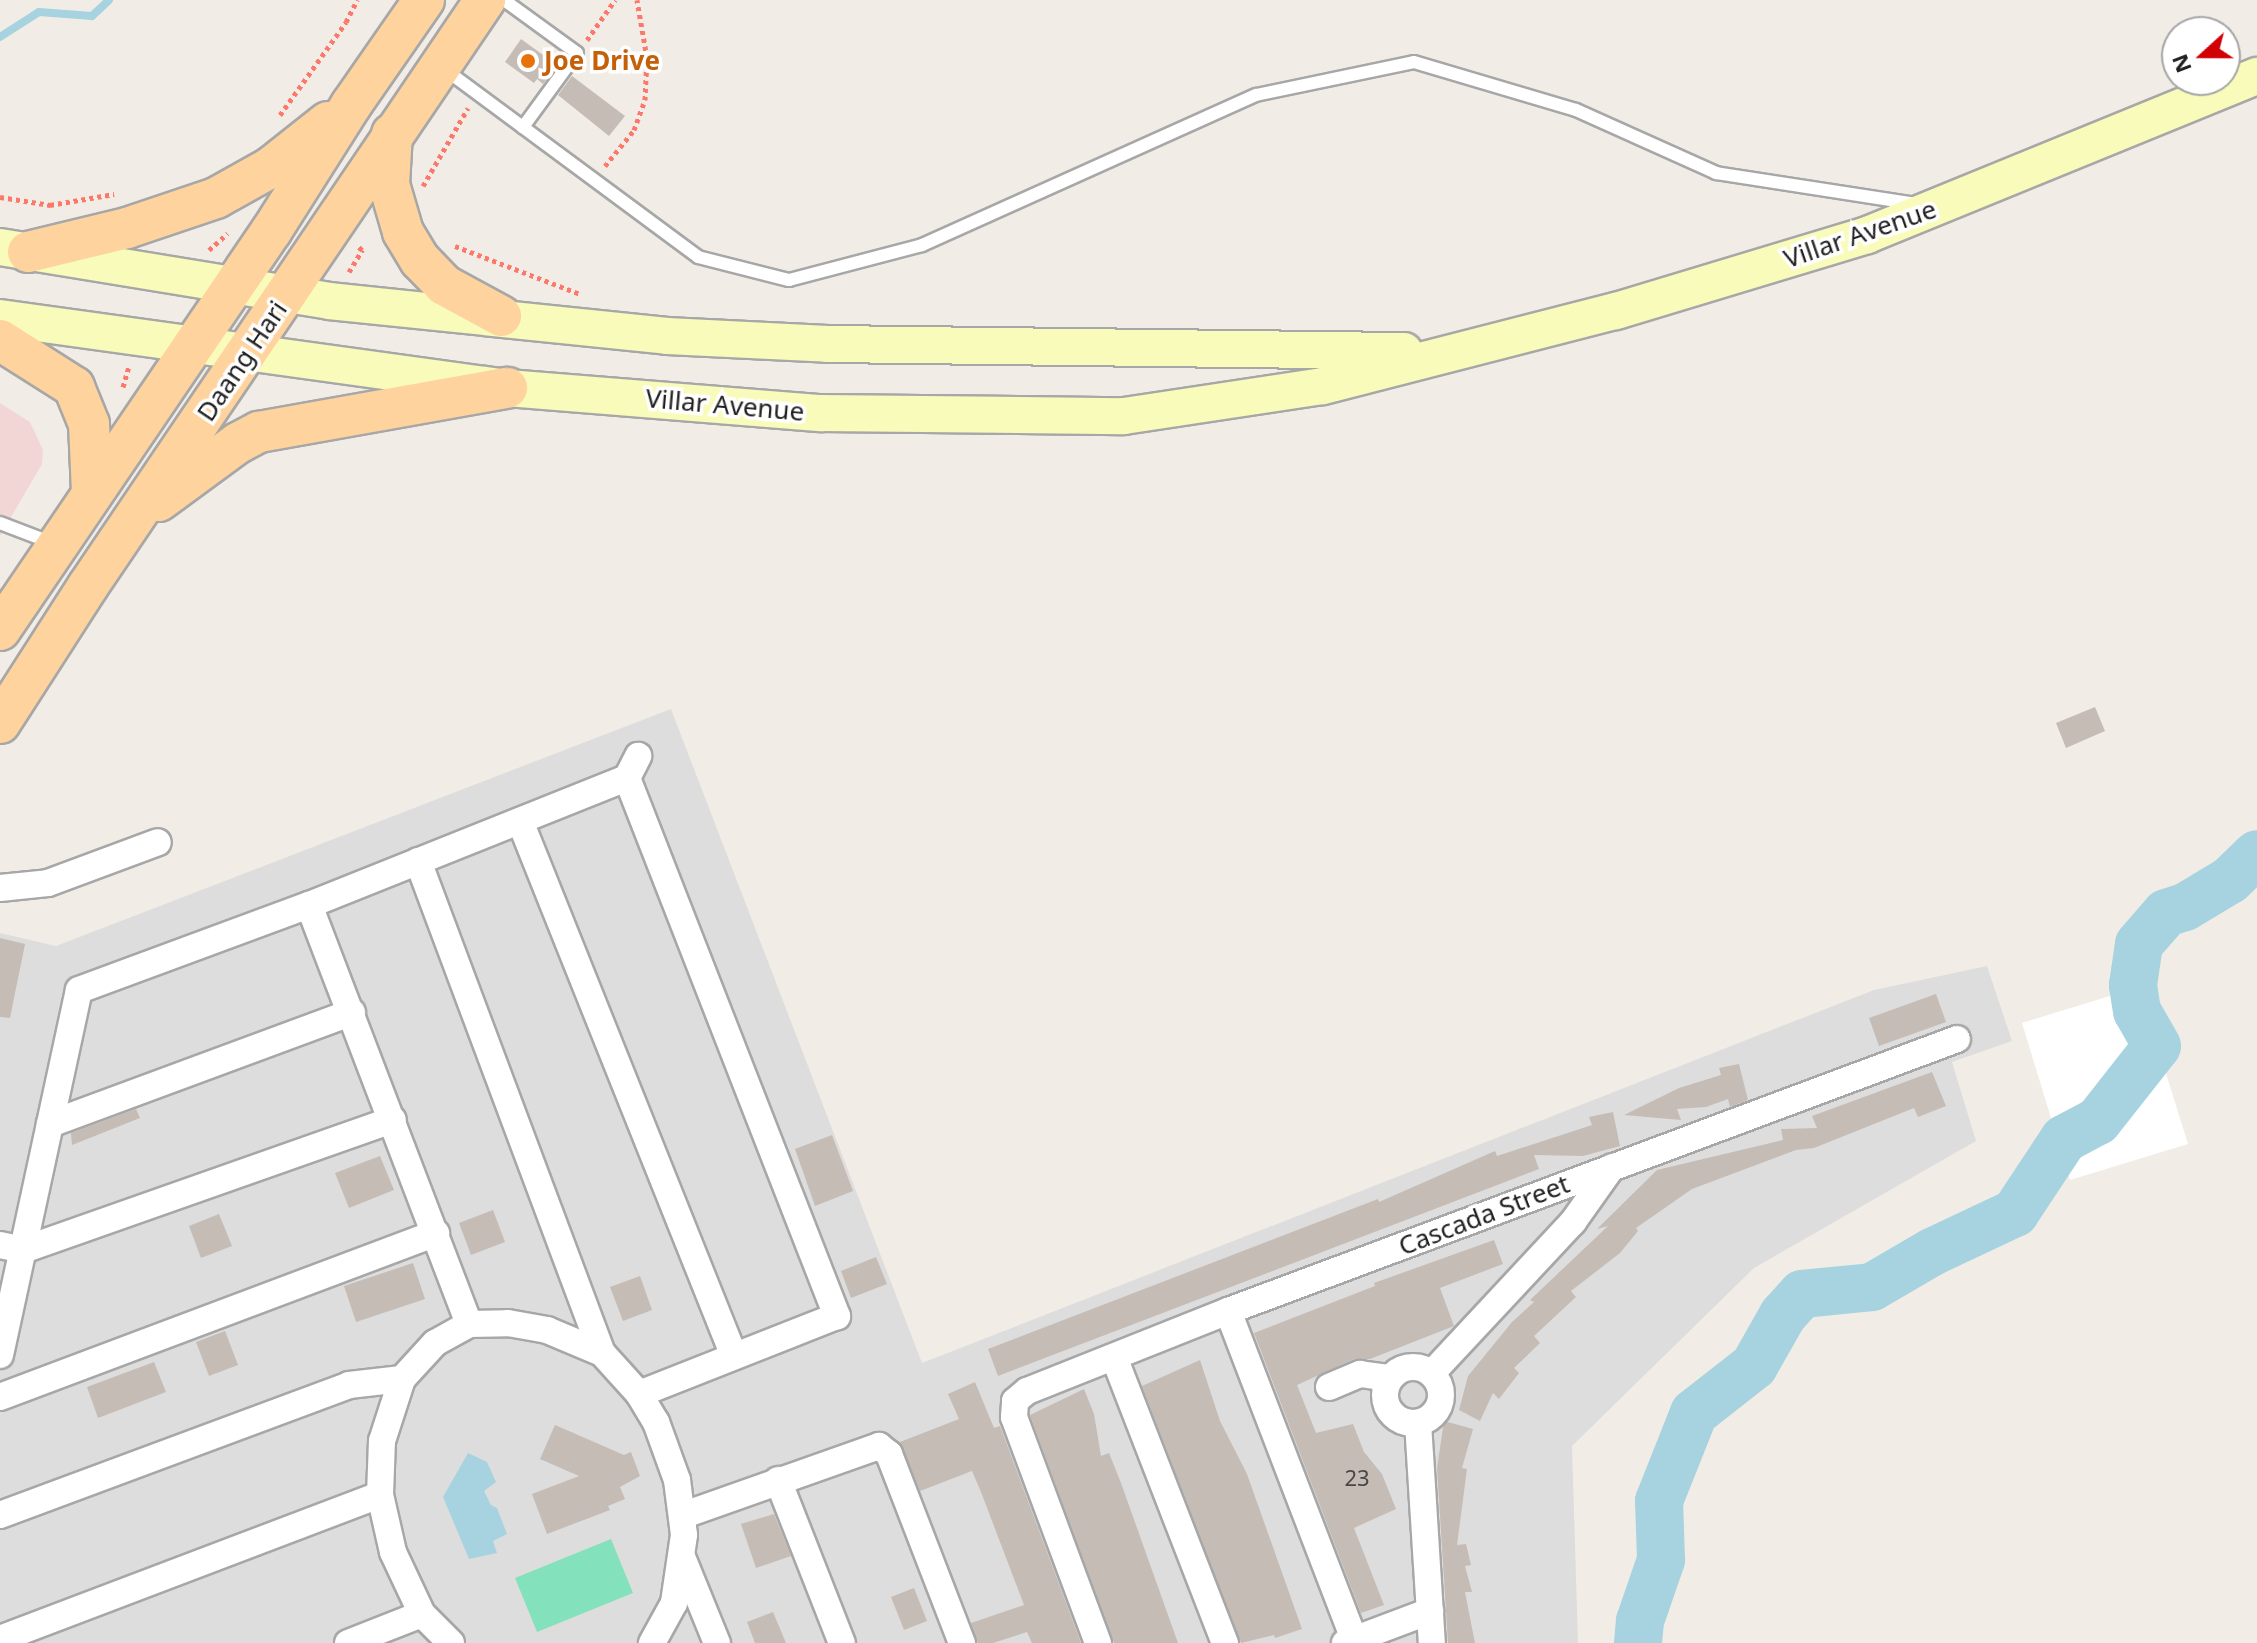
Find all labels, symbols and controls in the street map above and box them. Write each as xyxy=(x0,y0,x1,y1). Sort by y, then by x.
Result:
north arrow xyxy=(2161,16,2241,96)
place label: Joe Drive xyxy=(544,45,660,77)
text: N xyxy=(2163,50,2198,78)
marker: Joe Drive xyxy=(519,52,537,70)
street label: Villar Avenue xyxy=(1780,193,1940,275)
street label: Daang Hari xyxy=(190,295,294,427)
street label: Villar Avenue xyxy=(644,383,806,427)
street label: Cascada Street xyxy=(1394,1168,1574,1262)
house number: 23 xyxy=(1344,1465,1370,1491)

